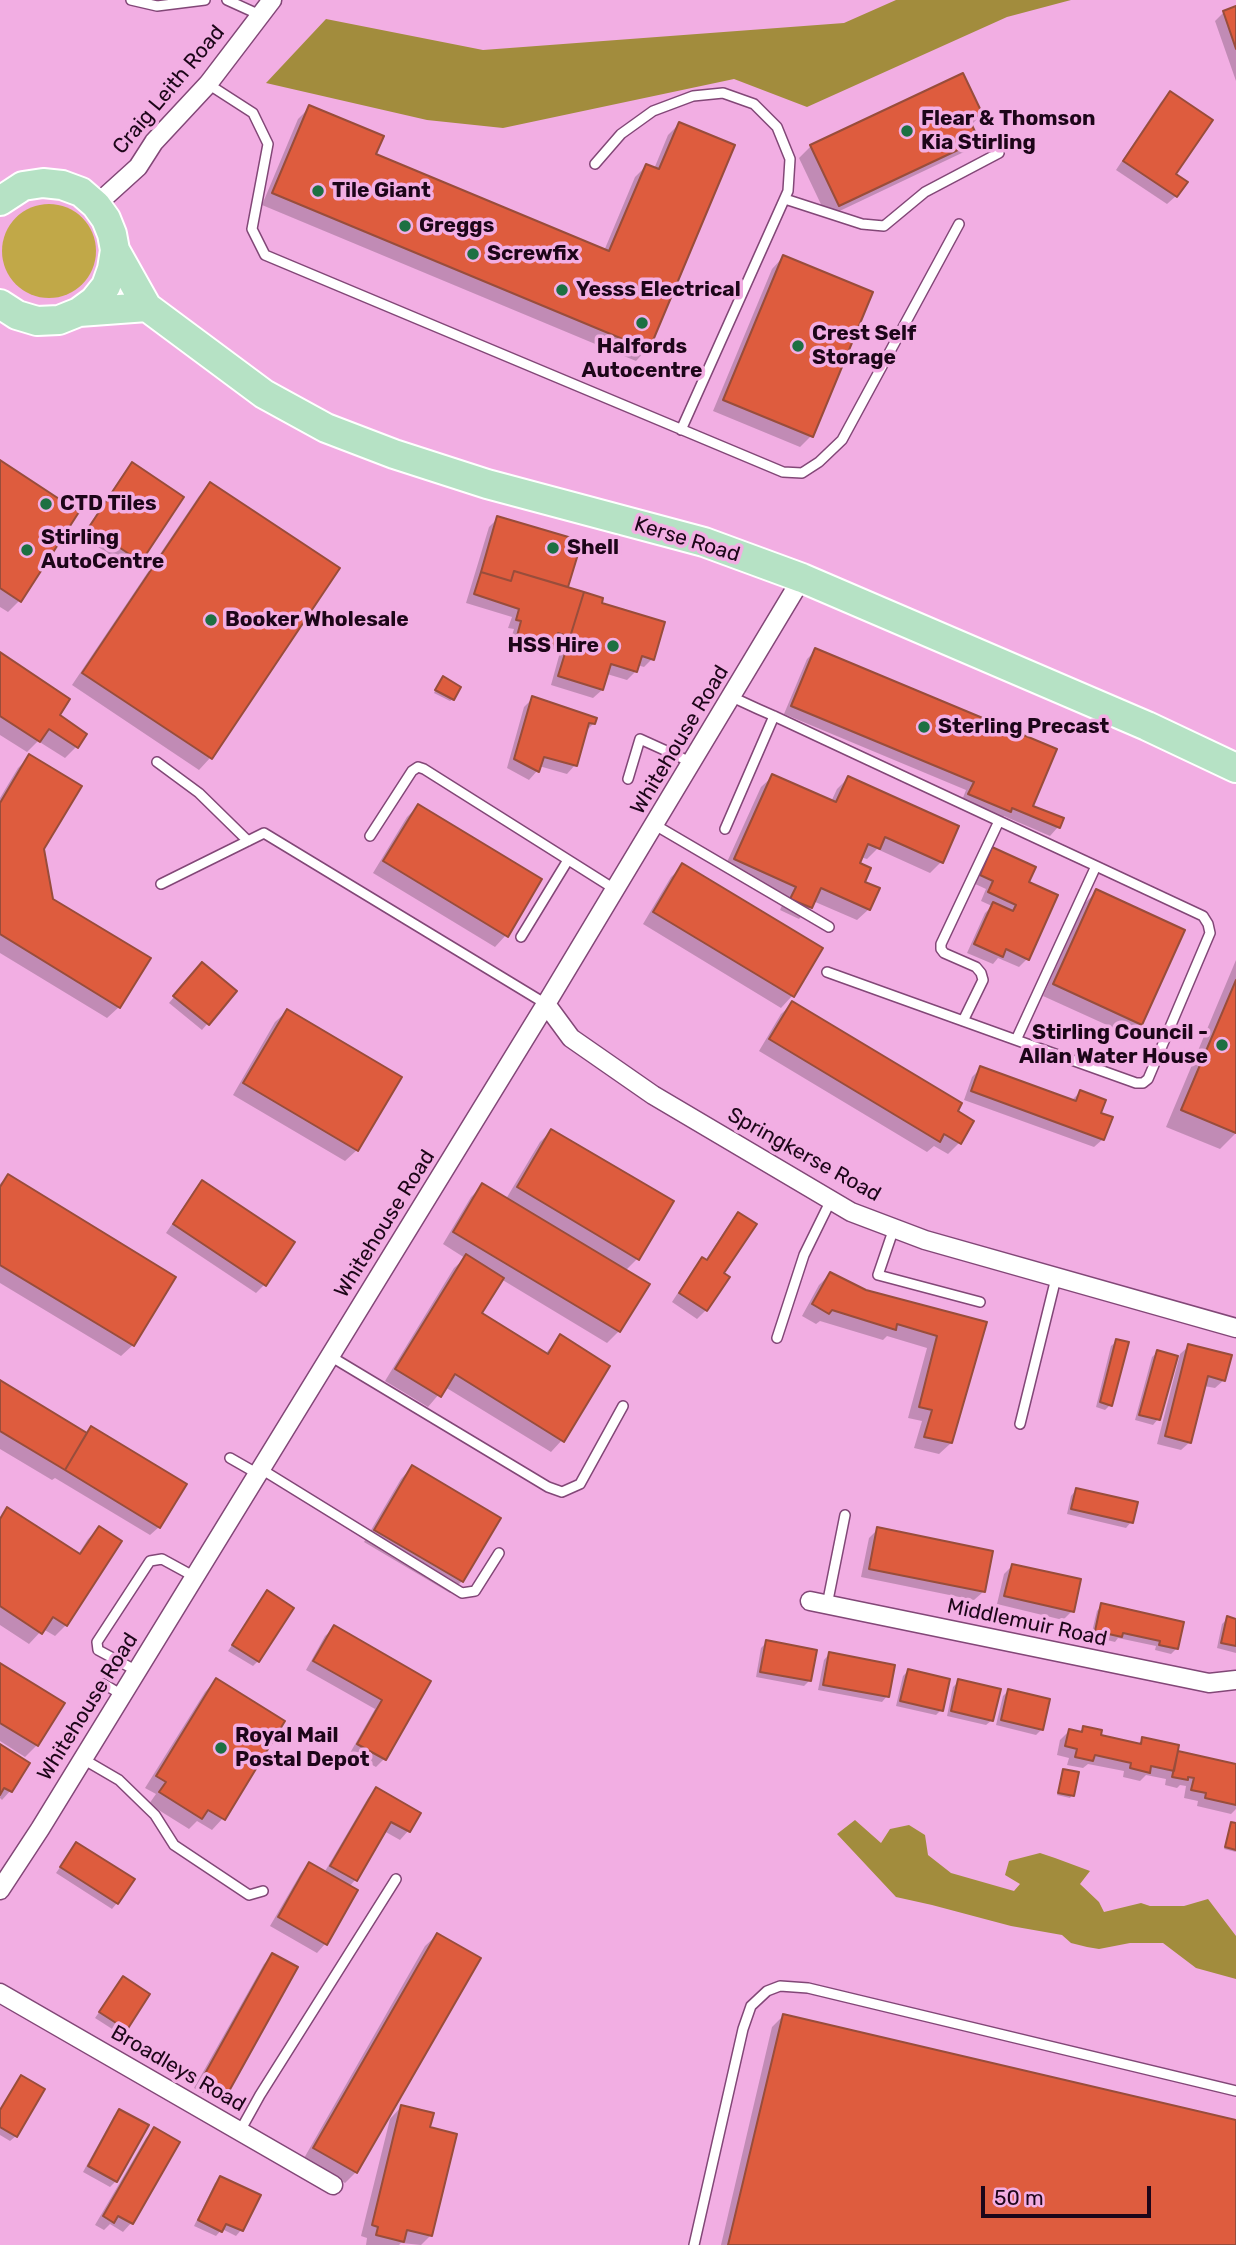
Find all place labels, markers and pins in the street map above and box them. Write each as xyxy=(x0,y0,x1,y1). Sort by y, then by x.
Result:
place label: Flear & Thomson Kia Stirling xyxy=(921,106,1095,156)
marker: Flear & Thomson Kia Stirling xyxy=(899,123,915,139)
place label: Tile Giant xyxy=(332,178,431,204)
marker: Tile Giant xyxy=(310,183,326,199)
place label: Greggs xyxy=(419,213,494,239)
marker: Greggs xyxy=(397,218,413,234)
place label: Screwfix xyxy=(487,241,579,267)
marker: Screwfix xyxy=(465,246,481,262)
place label: Yesss Electrical xyxy=(576,277,741,303)
marker: Yesss Electrical xyxy=(554,282,570,298)
marker: Halfords Autocentre xyxy=(634,315,650,331)
place label: Crest Self Storage xyxy=(812,321,916,371)
place label: Halfords Autocentre xyxy=(582,334,702,384)
marker: Crest Self Storage xyxy=(790,338,806,354)
place label: CTD Tiles xyxy=(60,491,157,517)
marker: CTD Tiles xyxy=(38,496,54,512)
place label: Stirling AutoCentre xyxy=(41,525,164,575)
place label: Shell xyxy=(567,535,619,561)
marker: Shell xyxy=(545,540,561,556)
marker: Stirling AutoCentre xyxy=(19,542,35,558)
place label: Booker Wholesale xyxy=(225,607,409,633)
marker: Booker Wholesale xyxy=(203,612,219,628)
place label: HSS Hire xyxy=(507,633,599,659)
marker: HSS Hire xyxy=(605,638,621,654)
place label: Sterling Precast xyxy=(938,714,1109,740)
marker: Sterling Precast xyxy=(916,719,932,735)
place label: Stirling Council - Allan Water House xyxy=(1019,1020,1208,1070)
marker: Stirling Council - Allan Water House xyxy=(1214,1037,1230,1053)
place label: Royal Mail Postal Depot xyxy=(235,1723,369,1773)
marker: Royal Mail Postal Depot xyxy=(213,1740,229,1756)

